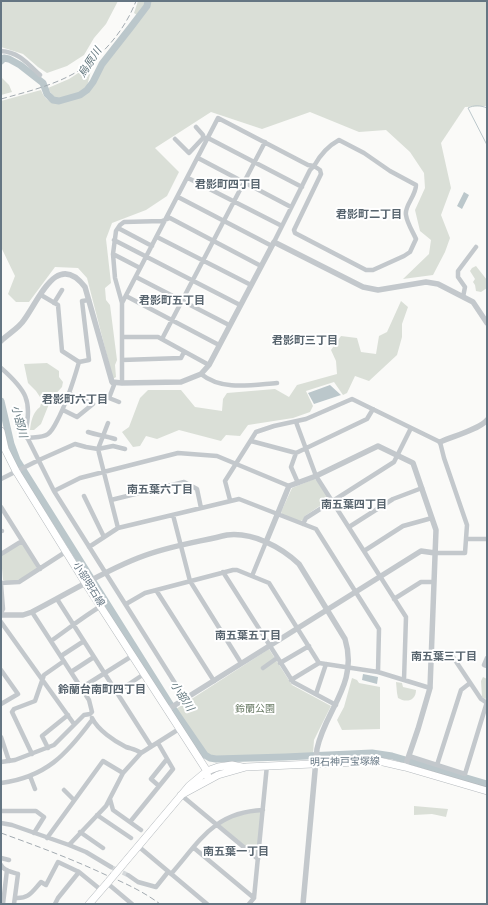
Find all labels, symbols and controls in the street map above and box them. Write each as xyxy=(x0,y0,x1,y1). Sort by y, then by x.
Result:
water label: 烏原川 xyxy=(76,46,106,80)
district label: 君影町四丁目 xyxy=(195,179,261,193)
district label: 君影町二丁目 xyxy=(336,209,402,223)
district label: 君影町五丁目 xyxy=(139,295,205,309)
district label: 君影町三丁目 xyxy=(272,335,338,349)
district label: 君影町六丁目 xyxy=(42,394,108,408)
water label: 小部川 xyxy=(7,404,29,440)
district label: 南五葉六丁目 xyxy=(127,484,193,498)
district label: 南五葉四丁目 xyxy=(321,499,387,513)
street label: 小部明石線 xyxy=(70,561,106,609)
district label: 南五葉五丁目 xyxy=(215,630,281,644)
district label: 南五葉三丁目 xyxy=(411,651,477,665)
water label: 小部川 xyxy=(166,680,196,714)
district label: 鈴蘭台南町四丁目 xyxy=(58,684,146,698)
park label: 鈴蘭公園 xyxy=(235,704,275,716)
street label: 明石神戸宝塚線 xyxy=(310,756,380,770)
district label: 南五葉一丁目 xyxy=(203,846,269,860)

